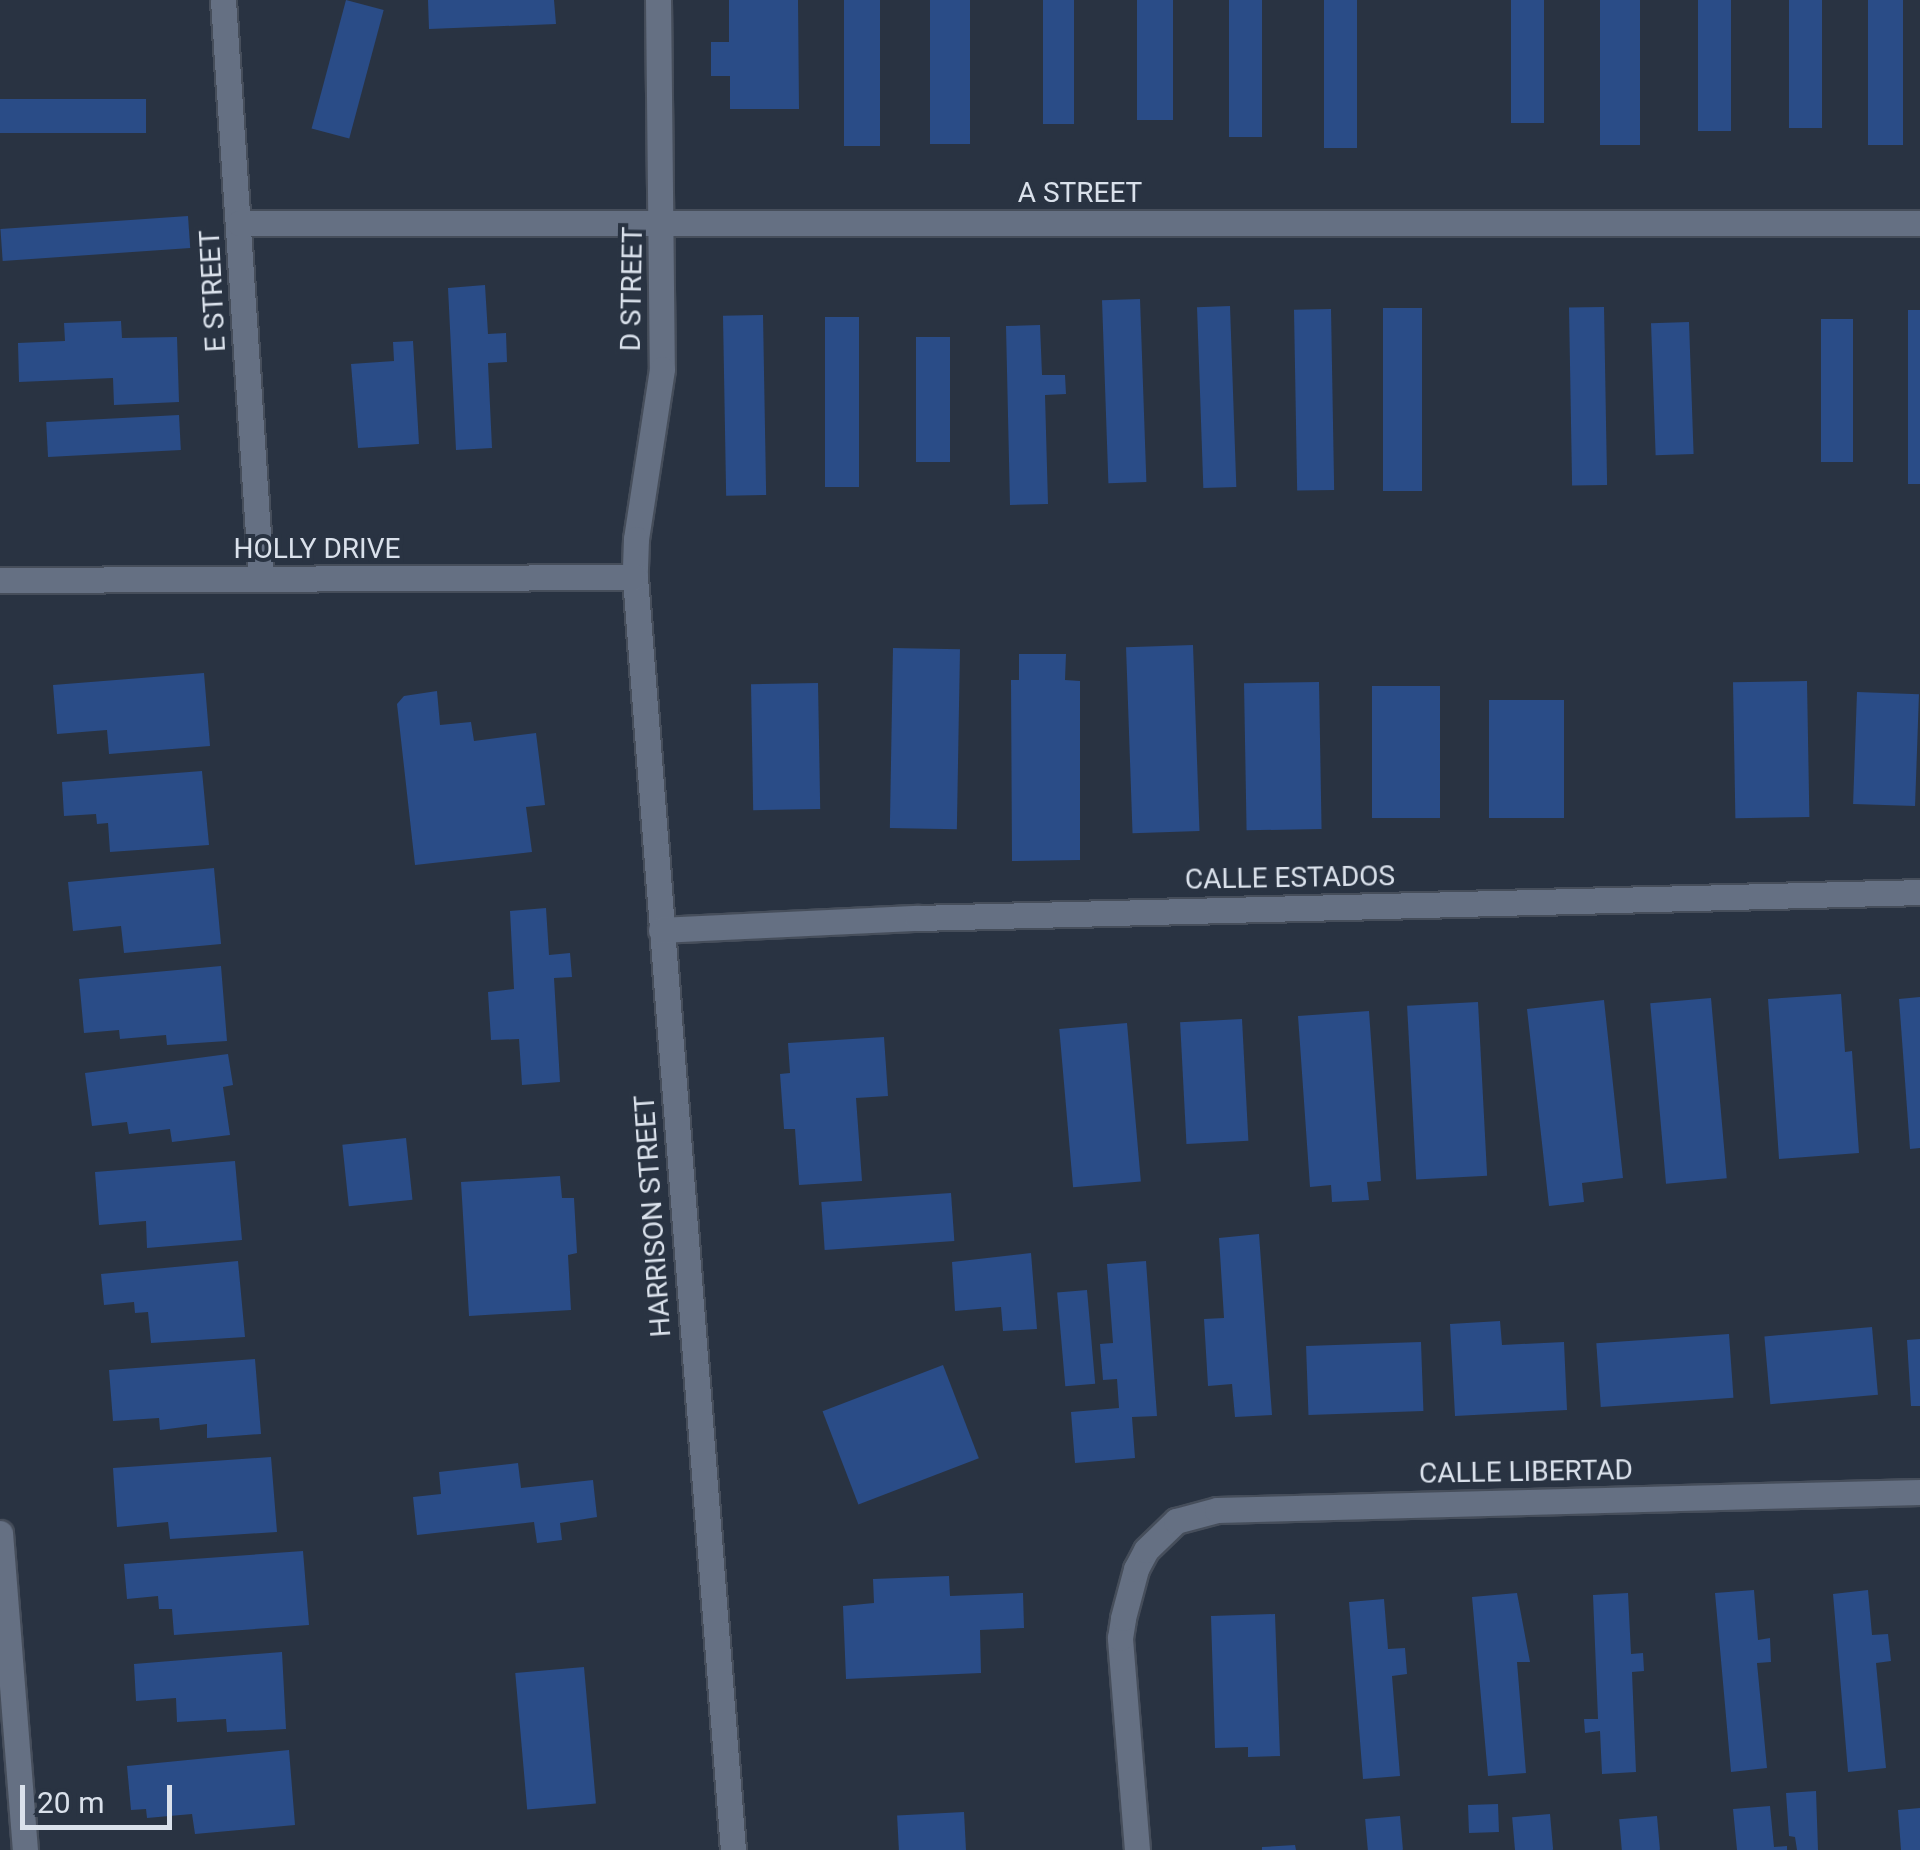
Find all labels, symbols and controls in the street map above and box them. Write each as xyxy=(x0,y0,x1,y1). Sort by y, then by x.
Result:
street label: A STREET xyxy=(1018,176,1142,210)
street label: D STREET xyxy=(614,226,650,352)
street label: E STREET xyxy=(193,229,233,353)
street label: HOLLY DRIVE xyxy=(234,532,400,566)
street label: CALLE ESTADOS xyxy=(1185,859,1395,897)
street label: HARRISON STREET xyxy=(628,1094,678,1338)
street label: CALLE LIBERTAD xyxy=(1419,1453,1633,1491)
scale bar xyxy=(25,1765,178,1827)
text: 20 m xyxy=(37,1785,104,1820)

